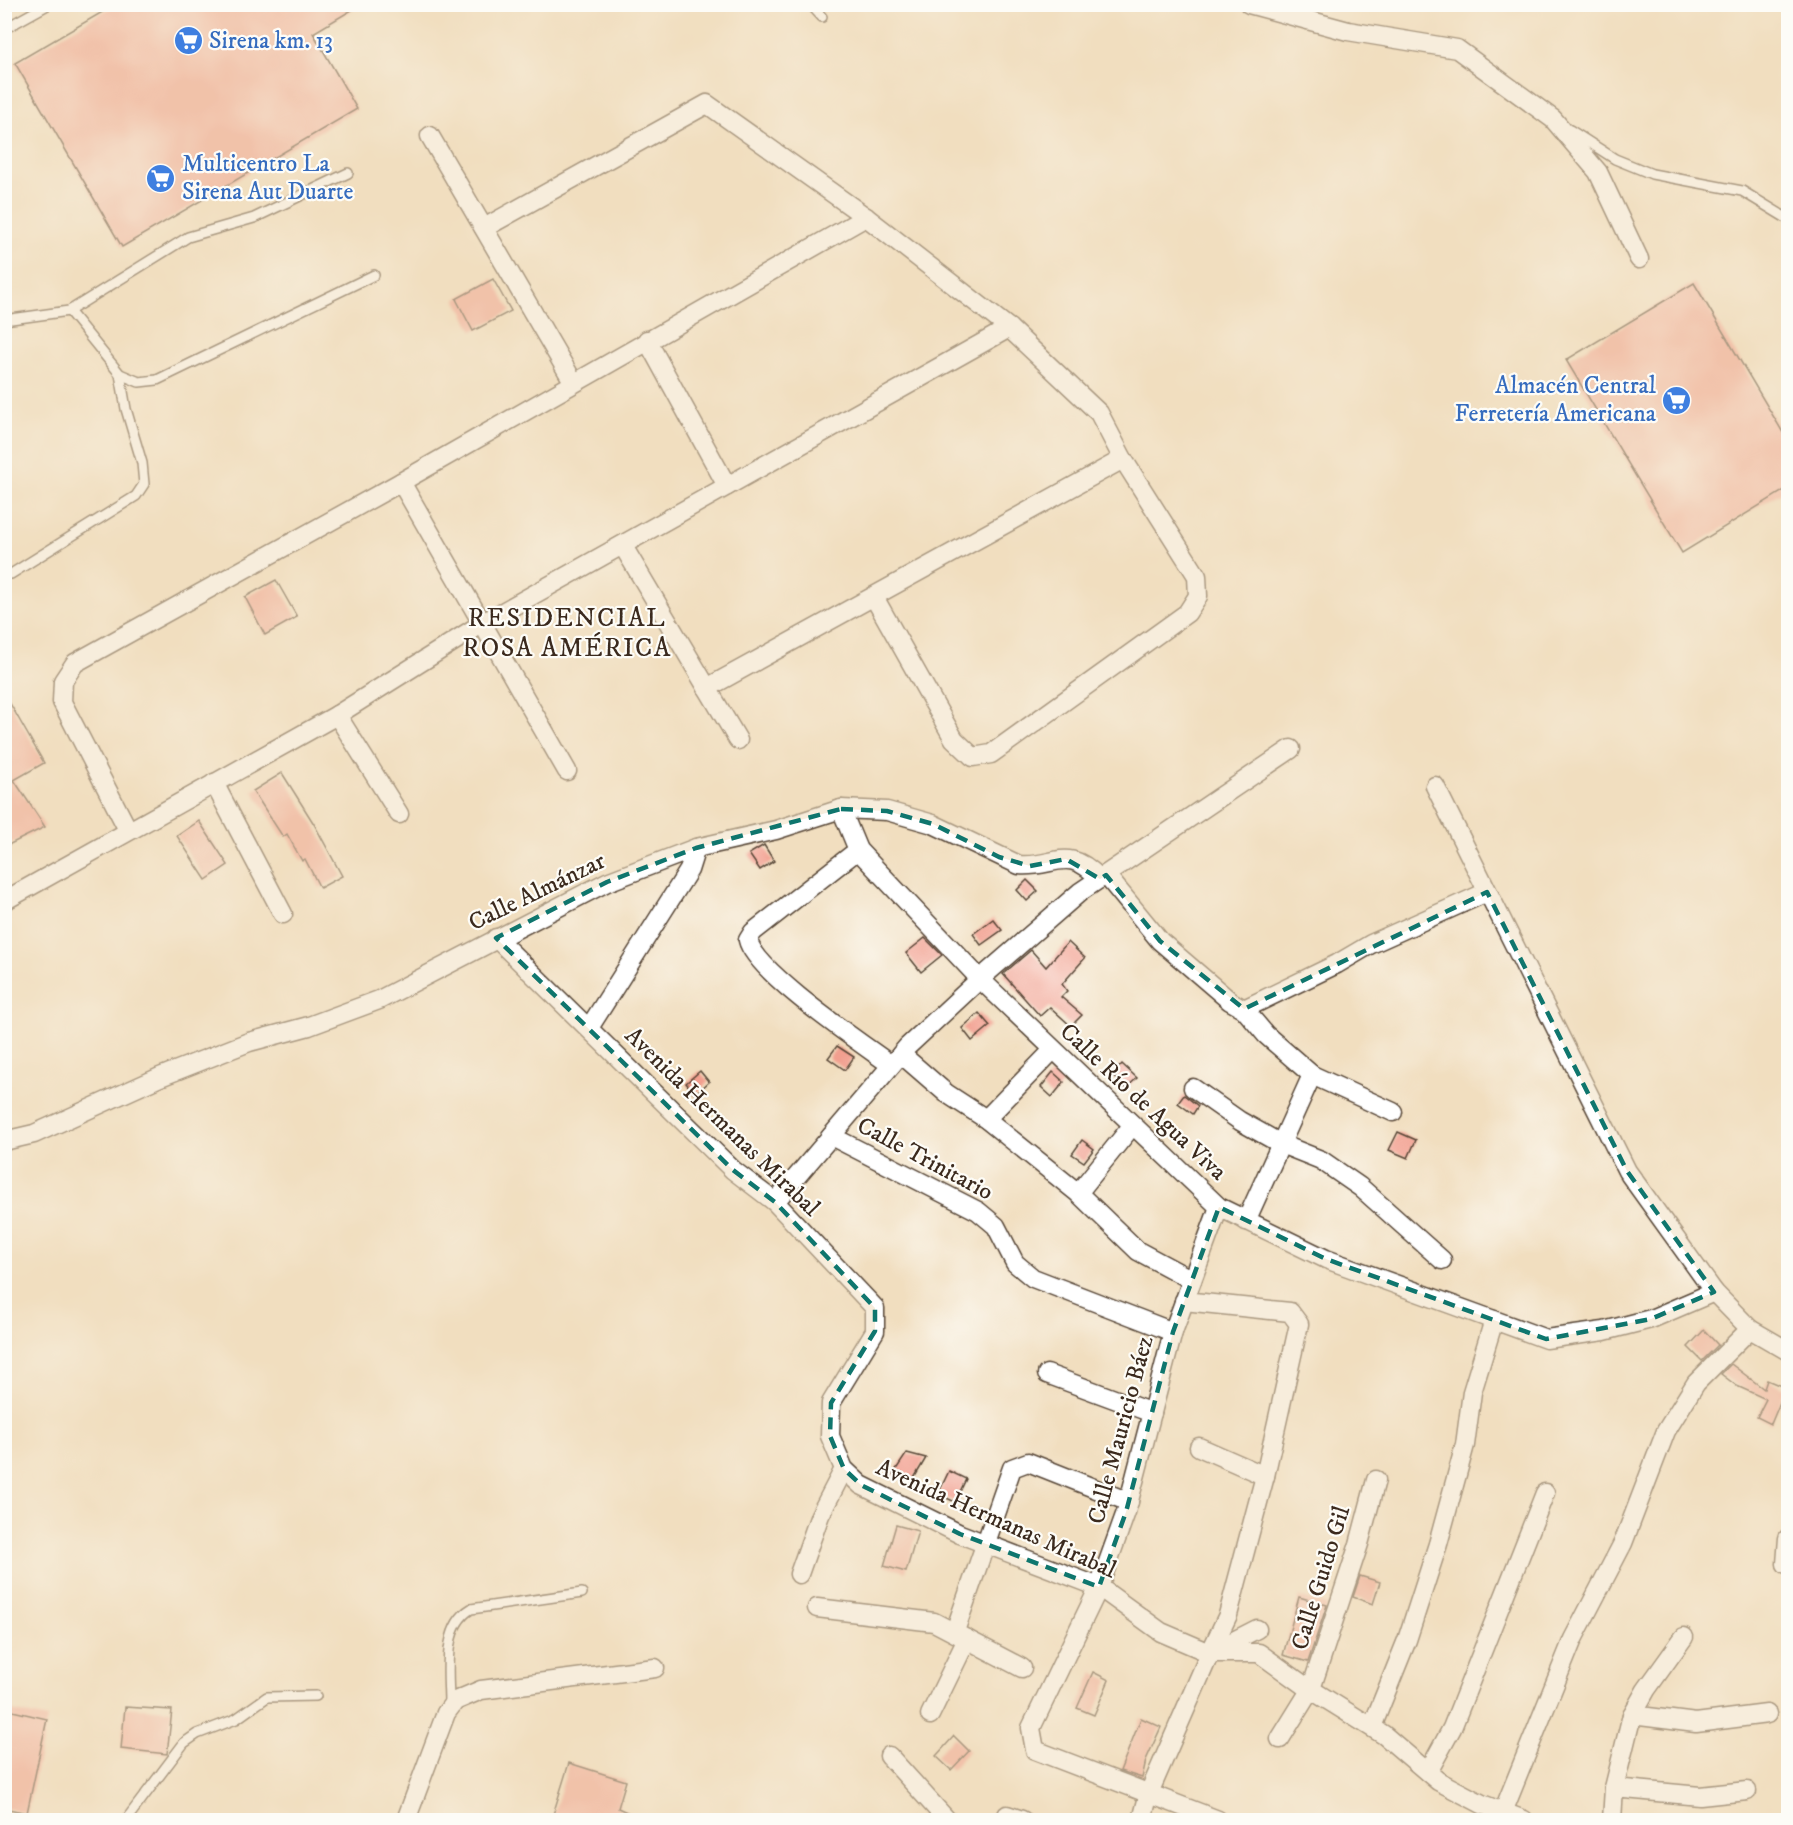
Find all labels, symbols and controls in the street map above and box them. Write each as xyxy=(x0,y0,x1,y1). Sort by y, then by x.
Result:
supermarket icon: Sirena km. 13 xyxy=(172,25,204,57)
place label: Sirena km. 13 xyxy=(209,26,333,56)
place label: Multicentro La Sirena Aut Duarte xyxy=(182,149,354,207)
supermarket icon: Multicentro La Sirena Aut Duarte xyxy=(145,162,177,194)
place label: Almacén Central Ferretería Americana xyxy=(1455,371,1657,429)
supermarket icon: Almacén Central Ferretería Americana xyxy=(1661,384,1693,416)
district label: RESIDENCIAL ROSA AMÉRICA xyxy=(462,602,672,665)
street label: Calle Almánzar xyxy=(464,846,610,938)
street label: Calle Río de Agua Viva xyxy=(1053,1017,1233,1188)
street label: Avenida Hermanas Mirabal xyxy=(618,1021,826,1224)
street label: Calle Trinitario xyxy=(852,1111,998,1207)
street label: Calle Mauricio Báez xyxy=(1081,1332,1161,1527)
street label: Avenida Hermanas Mirabal xyxy=(871,1452,1122,1586)
street label: Calle Guido Gil xyxy=(1285,1502,1357,1654)

